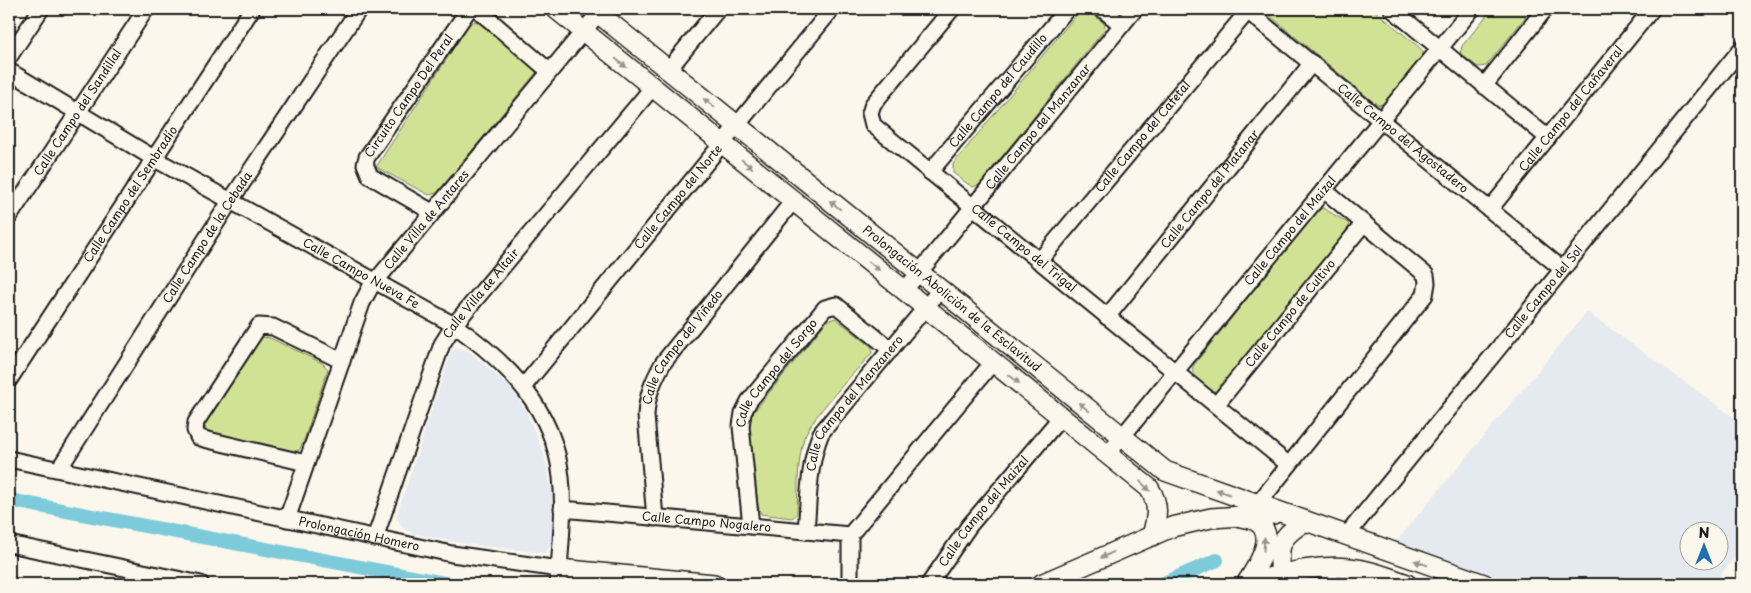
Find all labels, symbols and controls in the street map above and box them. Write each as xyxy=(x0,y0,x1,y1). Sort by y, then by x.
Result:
street label: Calle Campo del Caudillo xyxy=(944,29,1051,151)
street label: Circuito Campo Del Peral xyxy=(359,30,457,161)
street label: Calle Campo del Cañaveral xyxy=(1514,41,1627,175)
street label: Calle Campo del Sandillal xyxy=(29,45,125,179)
one-way arrow xyxy=(614,57,627,68)
street label: Calle Campo del Manzanar xyxy=(980,59,1095,193)
street label: Calle Campo del Cafetal xyxy=(1090,76,1194,196)
street label: Calle Campo del Agostadero xyxy=(1334,78,1473,197)
one-way arrow xyxy=(703,97,716,108)
street label: Calle Campo del Sembradío xyxy=(78,122,181,266)
street label: Calle Campo del Platanar xyxy=(1156,125,1263,252)
street label: Calle Campo del Norte xyxy=(629,140,726,253)
one-way arrow xyxy=(741,159,754,170)
street label: Calle Villa de Antares xyxy=(379,165,473,273)
street label: Calle Campo de la Cebada xyxy=(157,167,256,306)
street label: Calle Campo del Maizal xyxy=(1239,172,1340,289)
street label: Calle Campo del Trigal xyxy=(968,199,1081,296)
one-way arrow xyxy=(829,200,842,211)
street label: Prolongación Abolición de la Esclavitud xyxy=(859,220,1045,375)
street label: Calle Campo Nueva Fe xyxy=(300,233,423,312)
street label: Calle Campo del Sol xyxy=(1500,241,1586,342)
street label: Calle Villa de Altair xyxy=(438,244,523,342)
street label: Calle Campo de Cultivo xyxy=(1240,255,1339,371)
one-way arrow xyxy=(867,261,880,272)
street label: Calle Campo del Viñedo xyxy=(637,285,727,406)
street label: Calle Campo del Sorgo xyxy=(731,314,821,429)
street label: Calle Campo del Manzanero xyxy=(801,331,907,473)
one-way arrow xyxy=(1007,374,1020,385)
one-way arrow xyxy=(1078,401,1090,413)
street label: Calle Campo del Maizal xyxy=(934,452,1032,570)
one-way arrow xyxy=(1139,480,1151,492)
one-way arrow xyxy=(1215,488,1230,496)
street label: Calle Campo Nogalero xyxy=(641,506,772,536)
street label: Prolongación Homero xyxy=(297,511,422,555)
north arrow xyxy=(1678,520,1728,570)
text: N xyxy=(1698,522,1710,543)
one-way arrow xyxy=(1261,535,1269,551)
one-way arrow xyxy=(1100,552,1114,560)
one-way arrow xyxy=(1413,558,1428,566)

